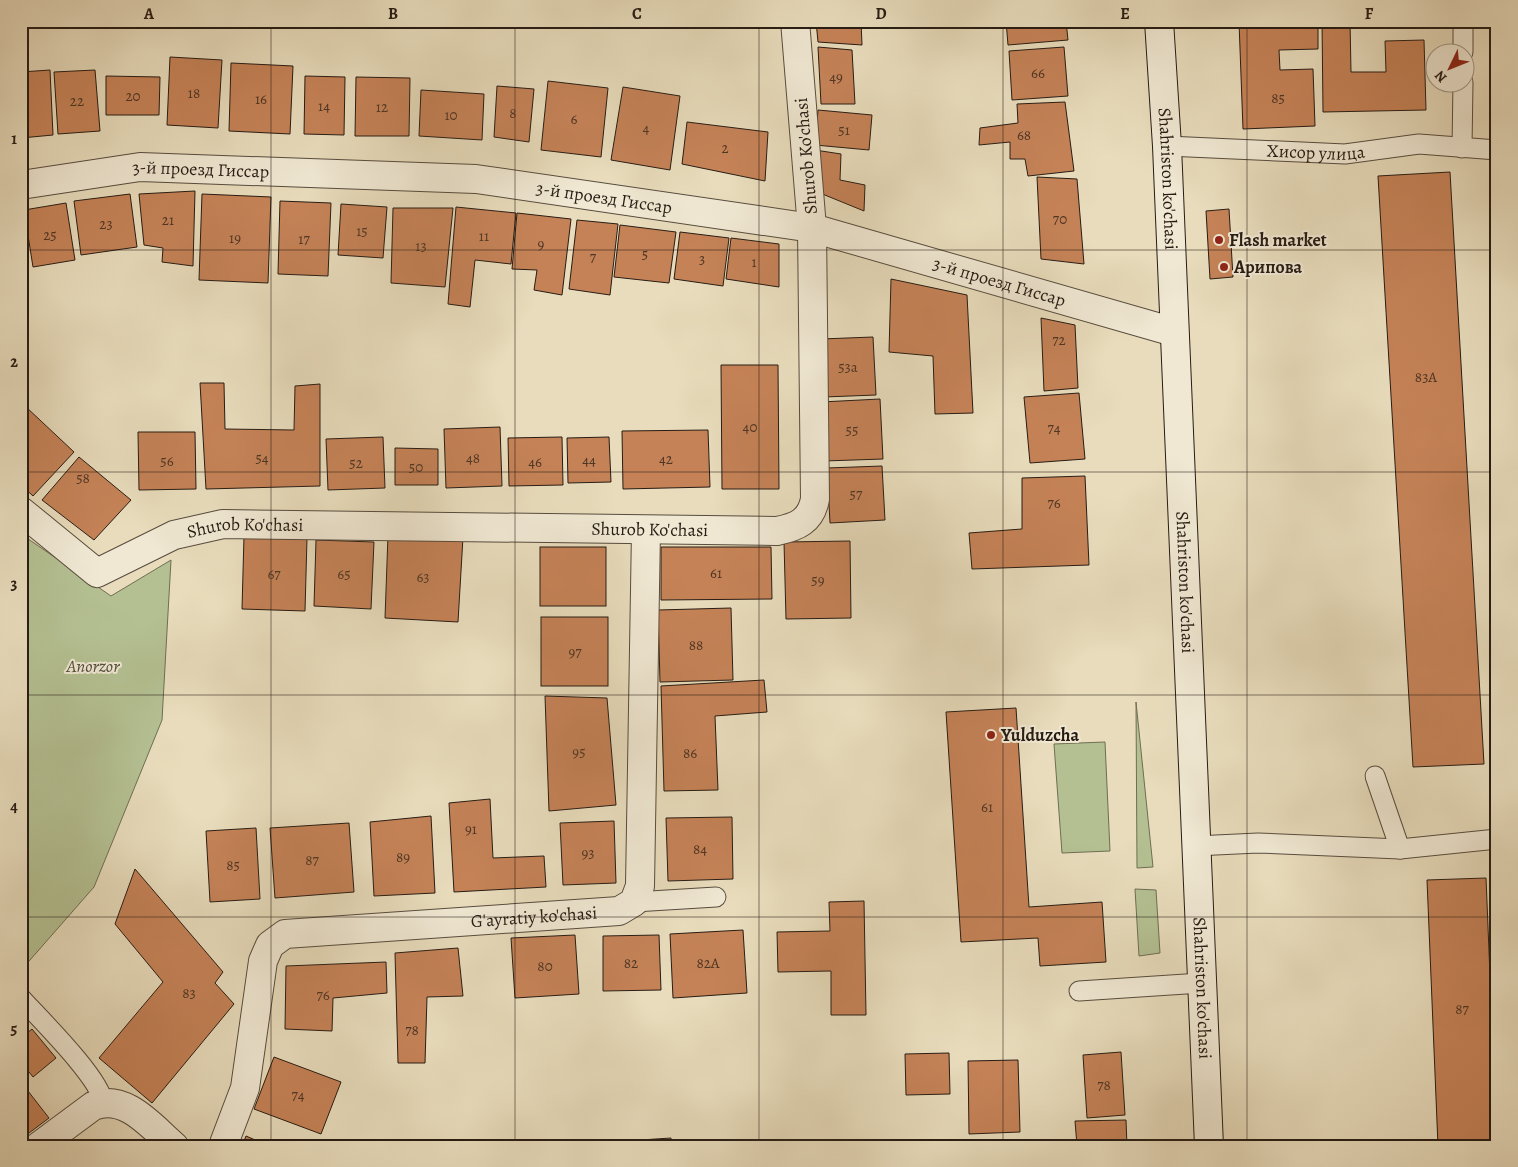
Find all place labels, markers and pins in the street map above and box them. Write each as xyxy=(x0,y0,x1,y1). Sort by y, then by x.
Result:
place label: Flash market xyxy=(1229,228,1327,252)
marker: Flash market xyxy=(1213,234,1225,246)
place label: Арипова xyxy=(1233,255,1303,279)
marker: Арипова xyxy=(1218,261,1230,273)
place label: Yulduzcha xyxy=(1000,723,1080,747)
marker: Yulduzcha xyxy=(985,729,997,741)

